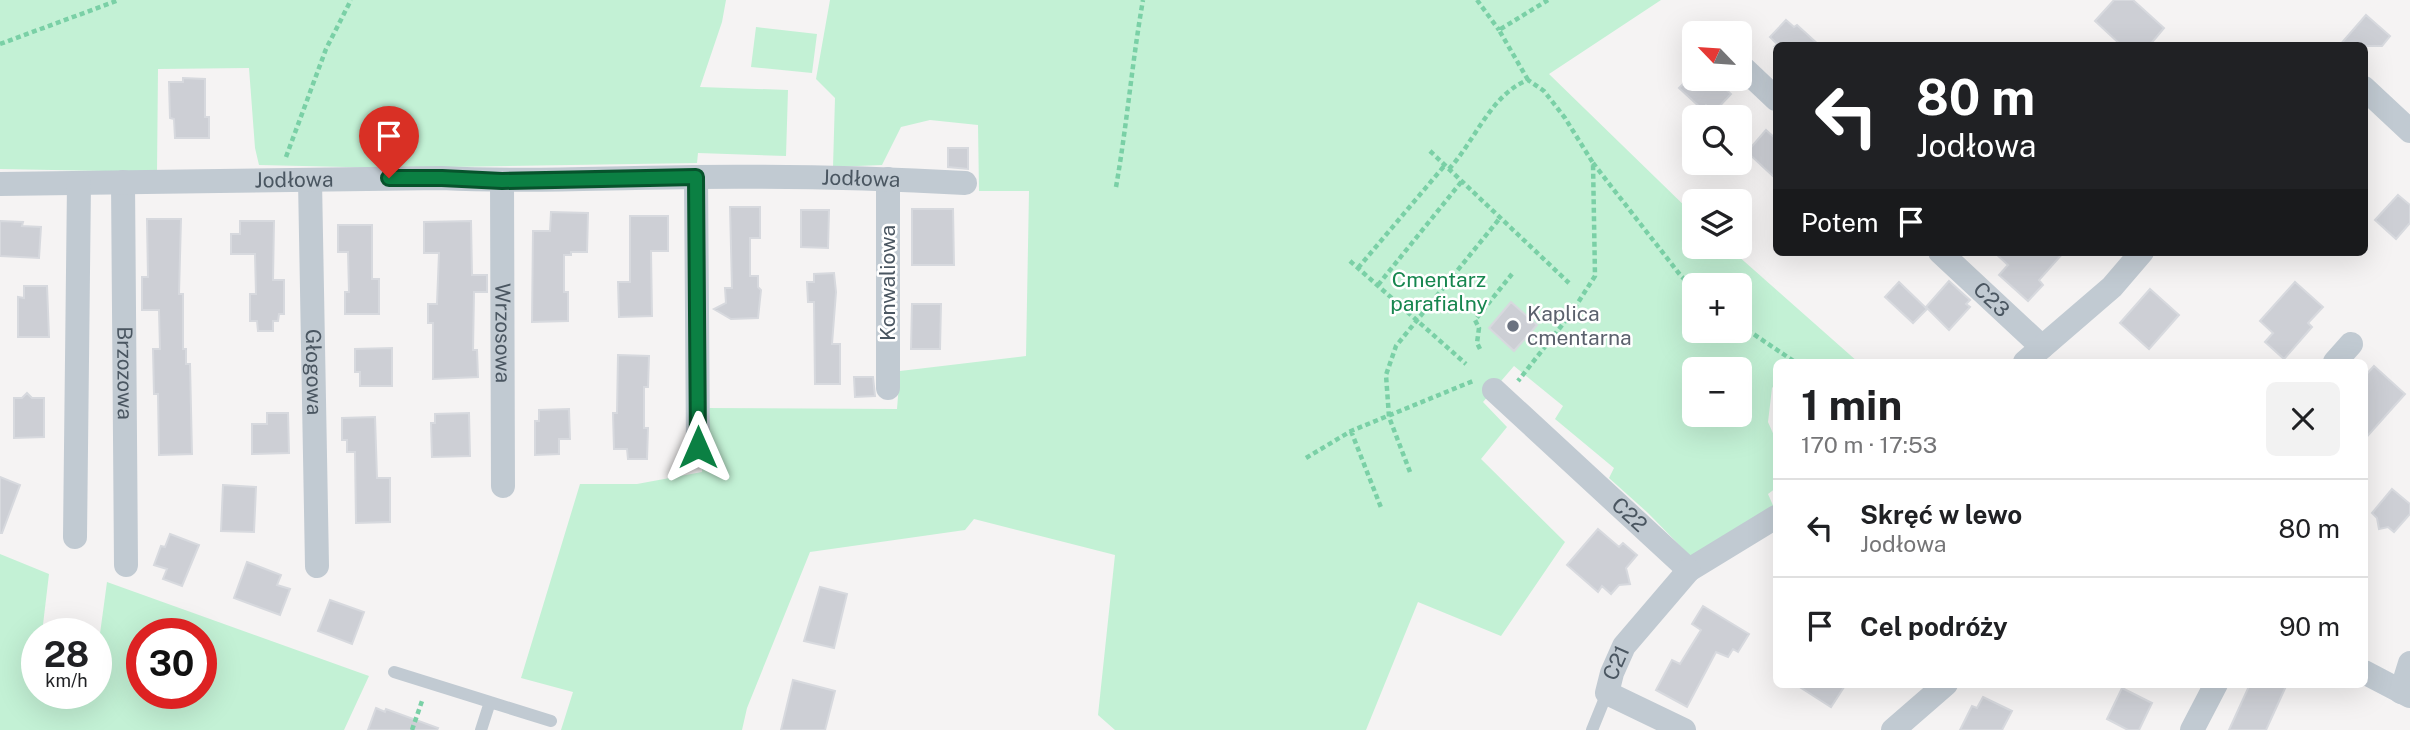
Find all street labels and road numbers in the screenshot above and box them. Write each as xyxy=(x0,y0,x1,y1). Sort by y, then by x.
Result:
street label: Jodłowa xyxy=(821,165,901,192)
street label: Jodłowa xyxy=(254,166,334,193)
street label: Konwaliowa xyxy=(875,225,900,341)
street label: C23 xyxy=(1968,276,2015,322)
street label: Wrzosowa xyxy=(490,283,516,383)
street label: Brzozowa xyxy=(112,326,138,420)
street label: Głogowa xyxy=(301,329,327,415)
street label: C22 xyxy=(1607,492,1653,537)
street label: C21 xyxy=(1597,641,1635,684)

